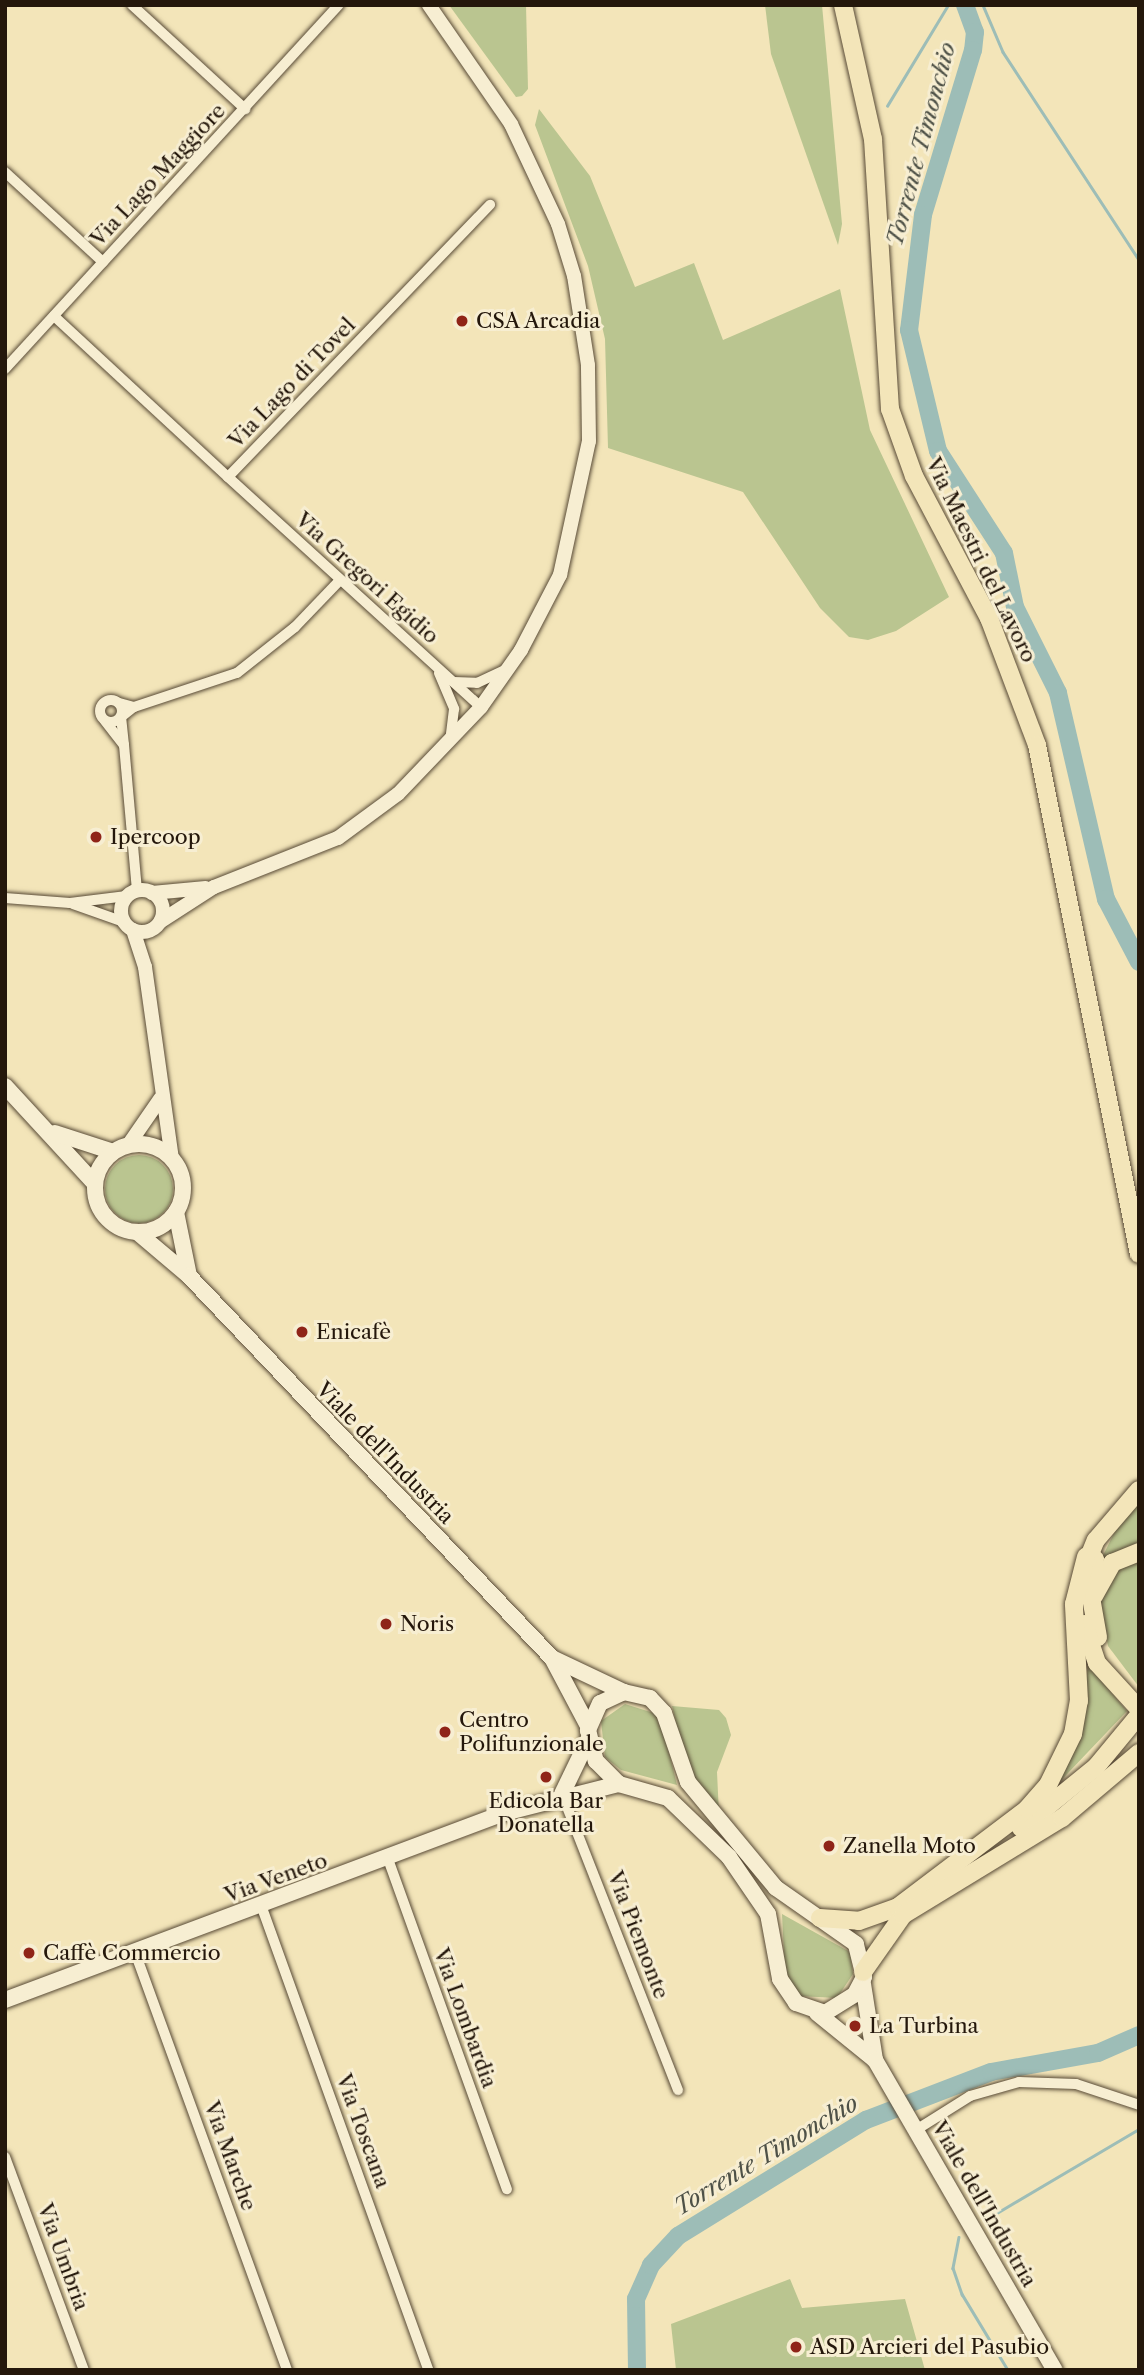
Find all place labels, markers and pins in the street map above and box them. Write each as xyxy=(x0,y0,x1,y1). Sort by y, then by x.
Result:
place label: CSA Arcadia xyxy=(476,308,602,334)
marker: CSA Arcadia xyxy=(454,313,470,329)
place label: Ipercoop xyxy=(110,824,201,850)
marker: Ipercoop xyxy=(88,829,104,845)
place label: Enicafè xyxy=(316,1319,391,1345)
marker: Enicafè xyxy=(294,1324,310,1340)
place label: Noris xyxy=(400,1611,454,1637)
marker: Noris xyxy=(378,1616,394,1632)
place label: Centro Polifunzionale xyxy=(459,1707,604,1757)
marker: Centro Polifunzionale xyxy=(437,1724,453,1740)
marker: Edicola Bar Donatella xyxy=(538,1769,554,1785)
place label: Edicola Bar Donatella xyxy=(488,1788,604,1838)
place label: Zanella Moto xyxy=(843,1833,976,1859)
marker: Zanella Moto xyxy=(821,1838,837,1854)
place label: Caffè Commercio xyxy=(43,1940,221,1966)
marker: Caffè Commercio xyxy=(21,1945,37,1961)
place label: La Turbina xyxy=(869,2013,979,2039)
marker: La Turbina xyxy=(847,2018,863,2034)
place label: ASD Arcieri del Pasubio xyxy=(810,2334,1050,2360)
marker: ASD Arcieri del Pasubio xyxy=(788,2339,804,2355)

